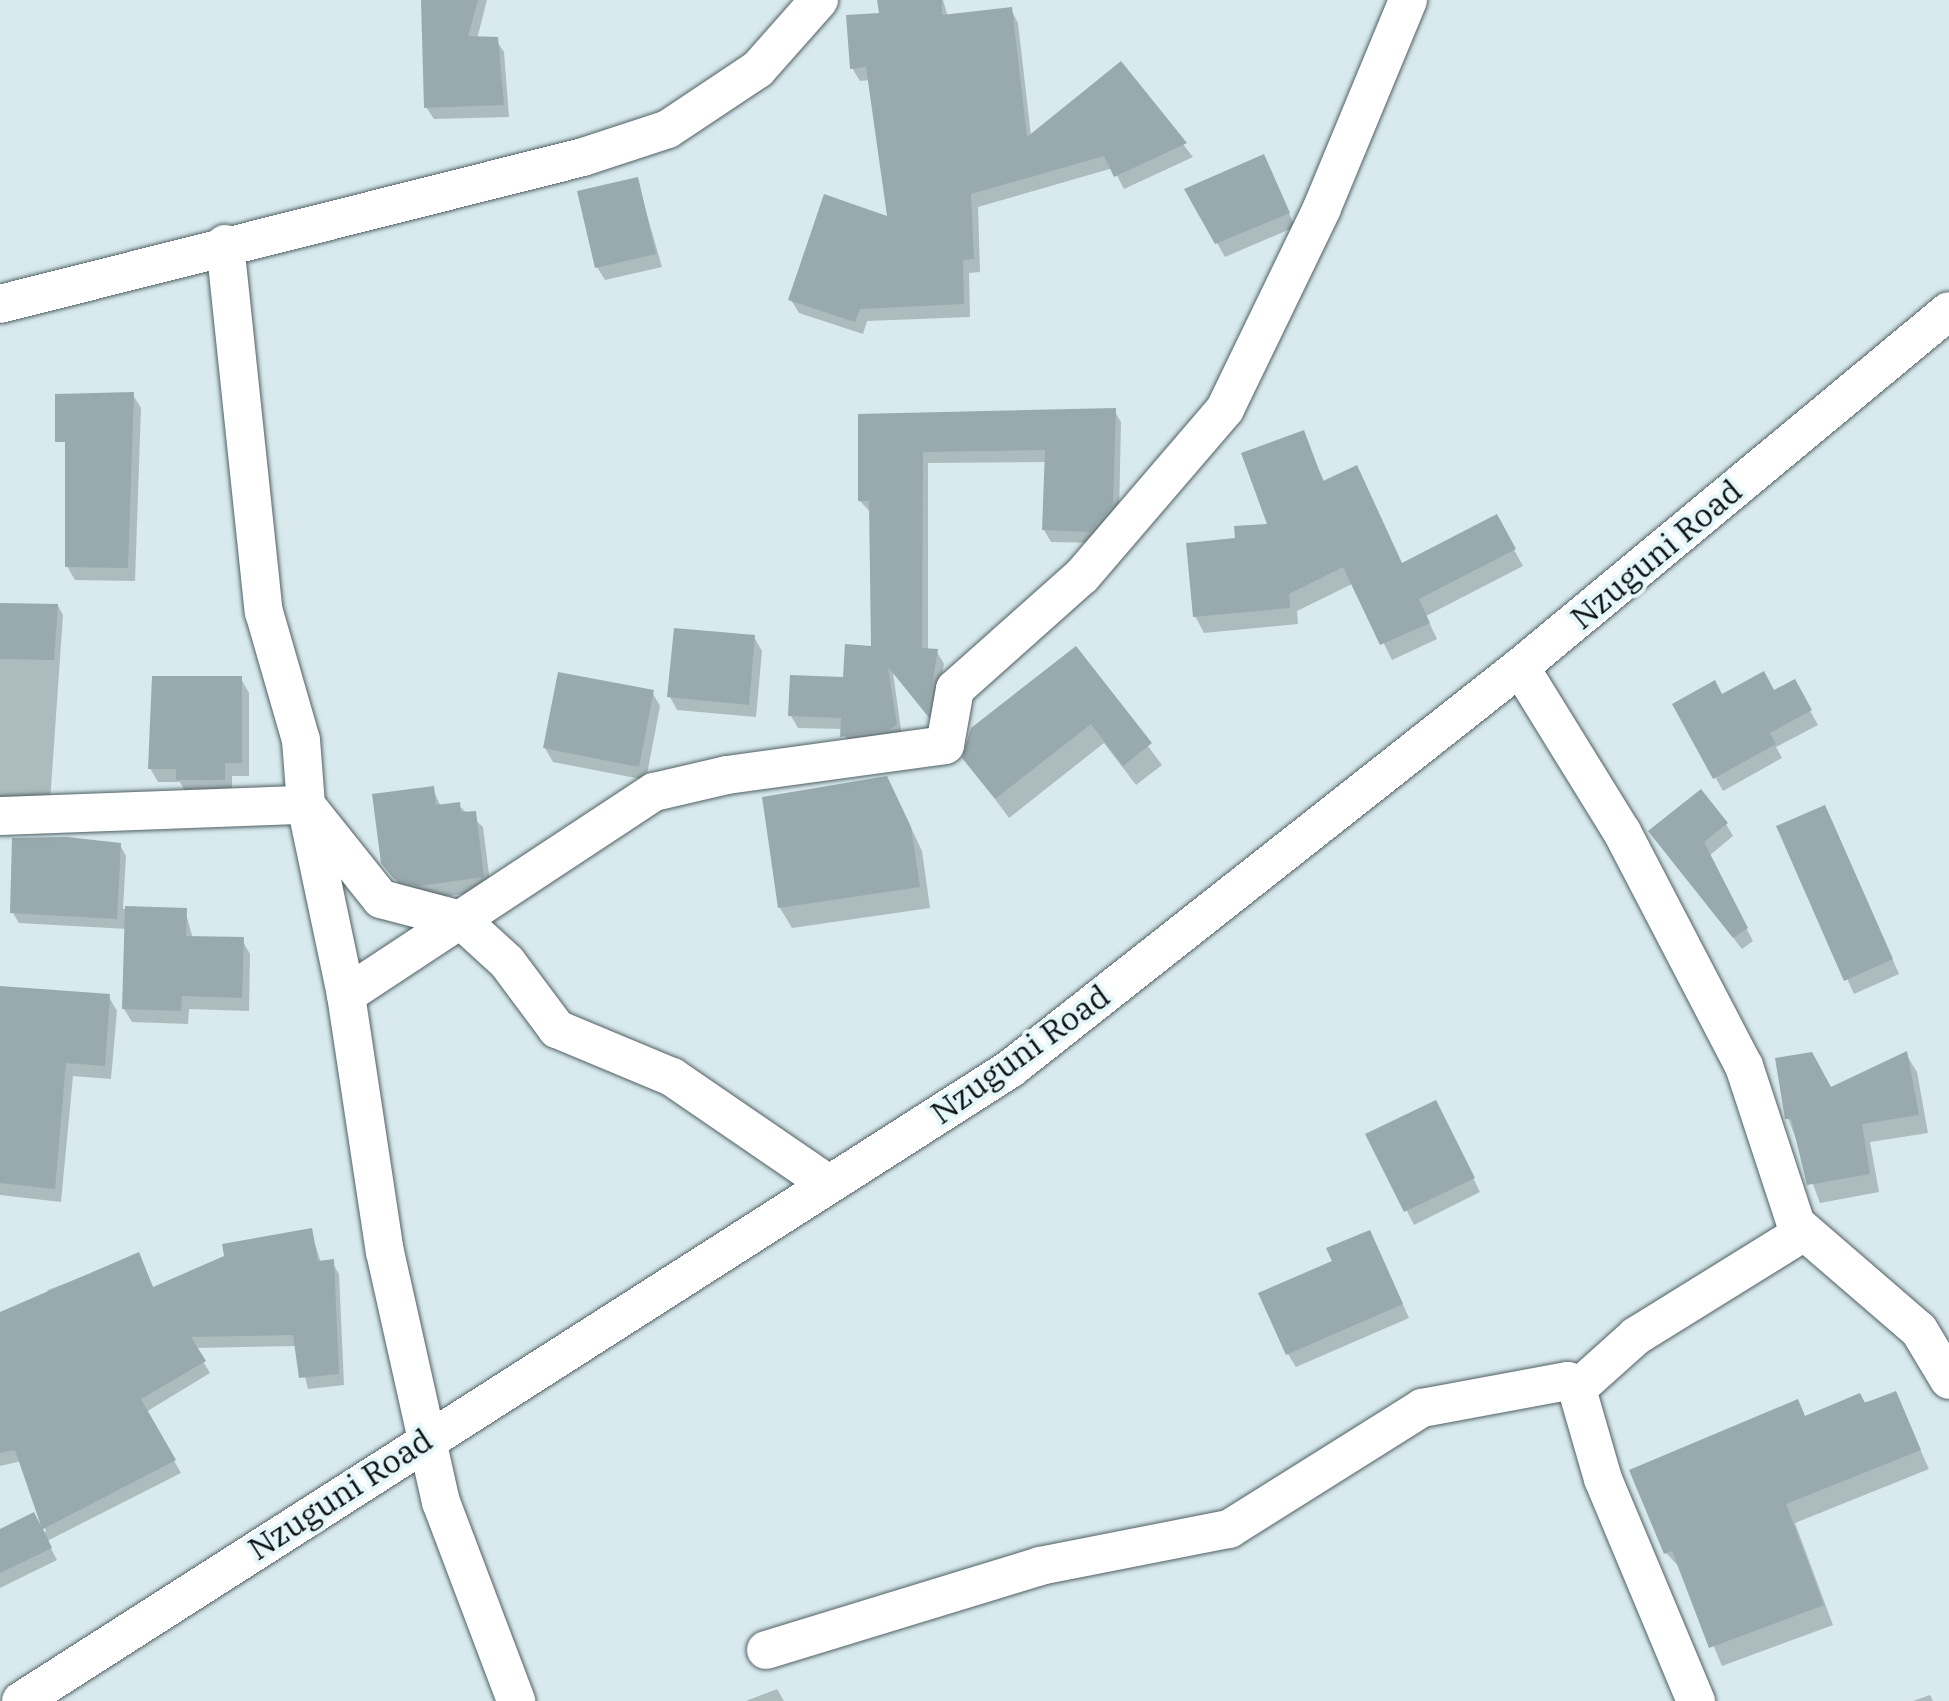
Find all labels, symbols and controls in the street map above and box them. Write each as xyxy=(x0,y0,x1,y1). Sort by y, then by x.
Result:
street label: Nzuguni Road xyxy=(1563,471,1749,637)
street label: Nzuguni Road xyxy=(923,976,1117,1132)
street label: Nzuguni Road xyxy=(241,1420,439,1568)

